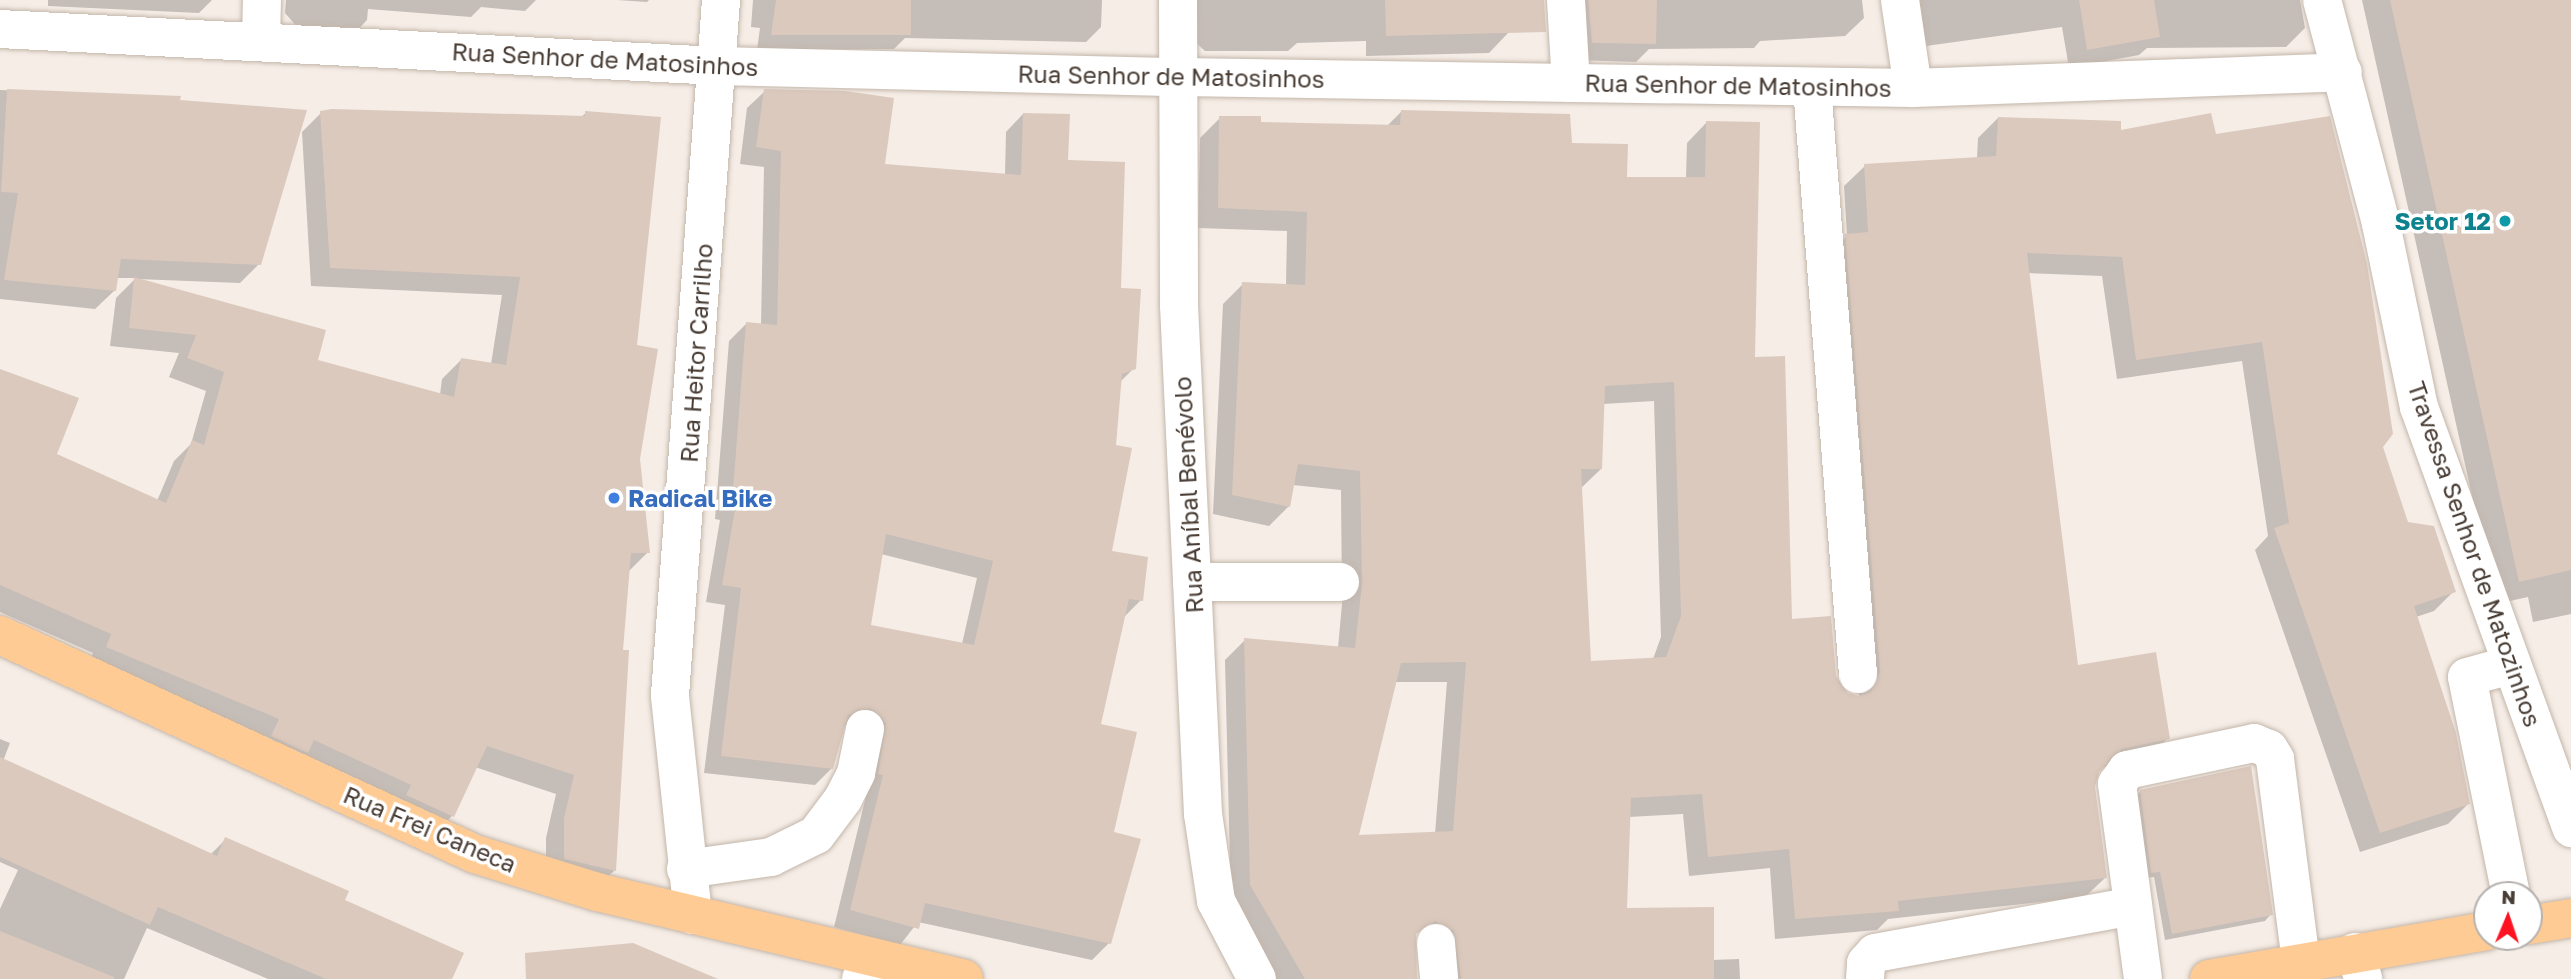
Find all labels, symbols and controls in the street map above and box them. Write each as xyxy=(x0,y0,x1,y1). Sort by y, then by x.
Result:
street label: Rua Senhor de Matosinhos xyxy=(451,37,759,81)
street label: Rua Senhor de Matosinhos xyxy=(1017,59,1325,93)
street label: Rua Senhor de Matosinhos xyxy=(1584,68,1892,102)
place label: Setor 12 xyxy=(2395,207,2491,235)
marker: Setor 12 xyxy=(2497,213,2513,229)
street label: Rua Heitor Carrilho xyxy=(674,242,718,464)
street label: Rua Aníbal Benévolo xyxy=(1167,376,1209,614)
street label: Travessa Senhor de Matozinhos xyxy=(2402,378,2548,730)
place label: Radical Bike xyxy=(628,484,772,512)
marker: Radical Bike xyxy=(606,490,622,506)
street label: Rua Frei Caneca xyxy=(339,780,521,878)
north arrow xyxy=(2473,881,2543,951)
text: N xyxy=(2501,885,2516,908)

